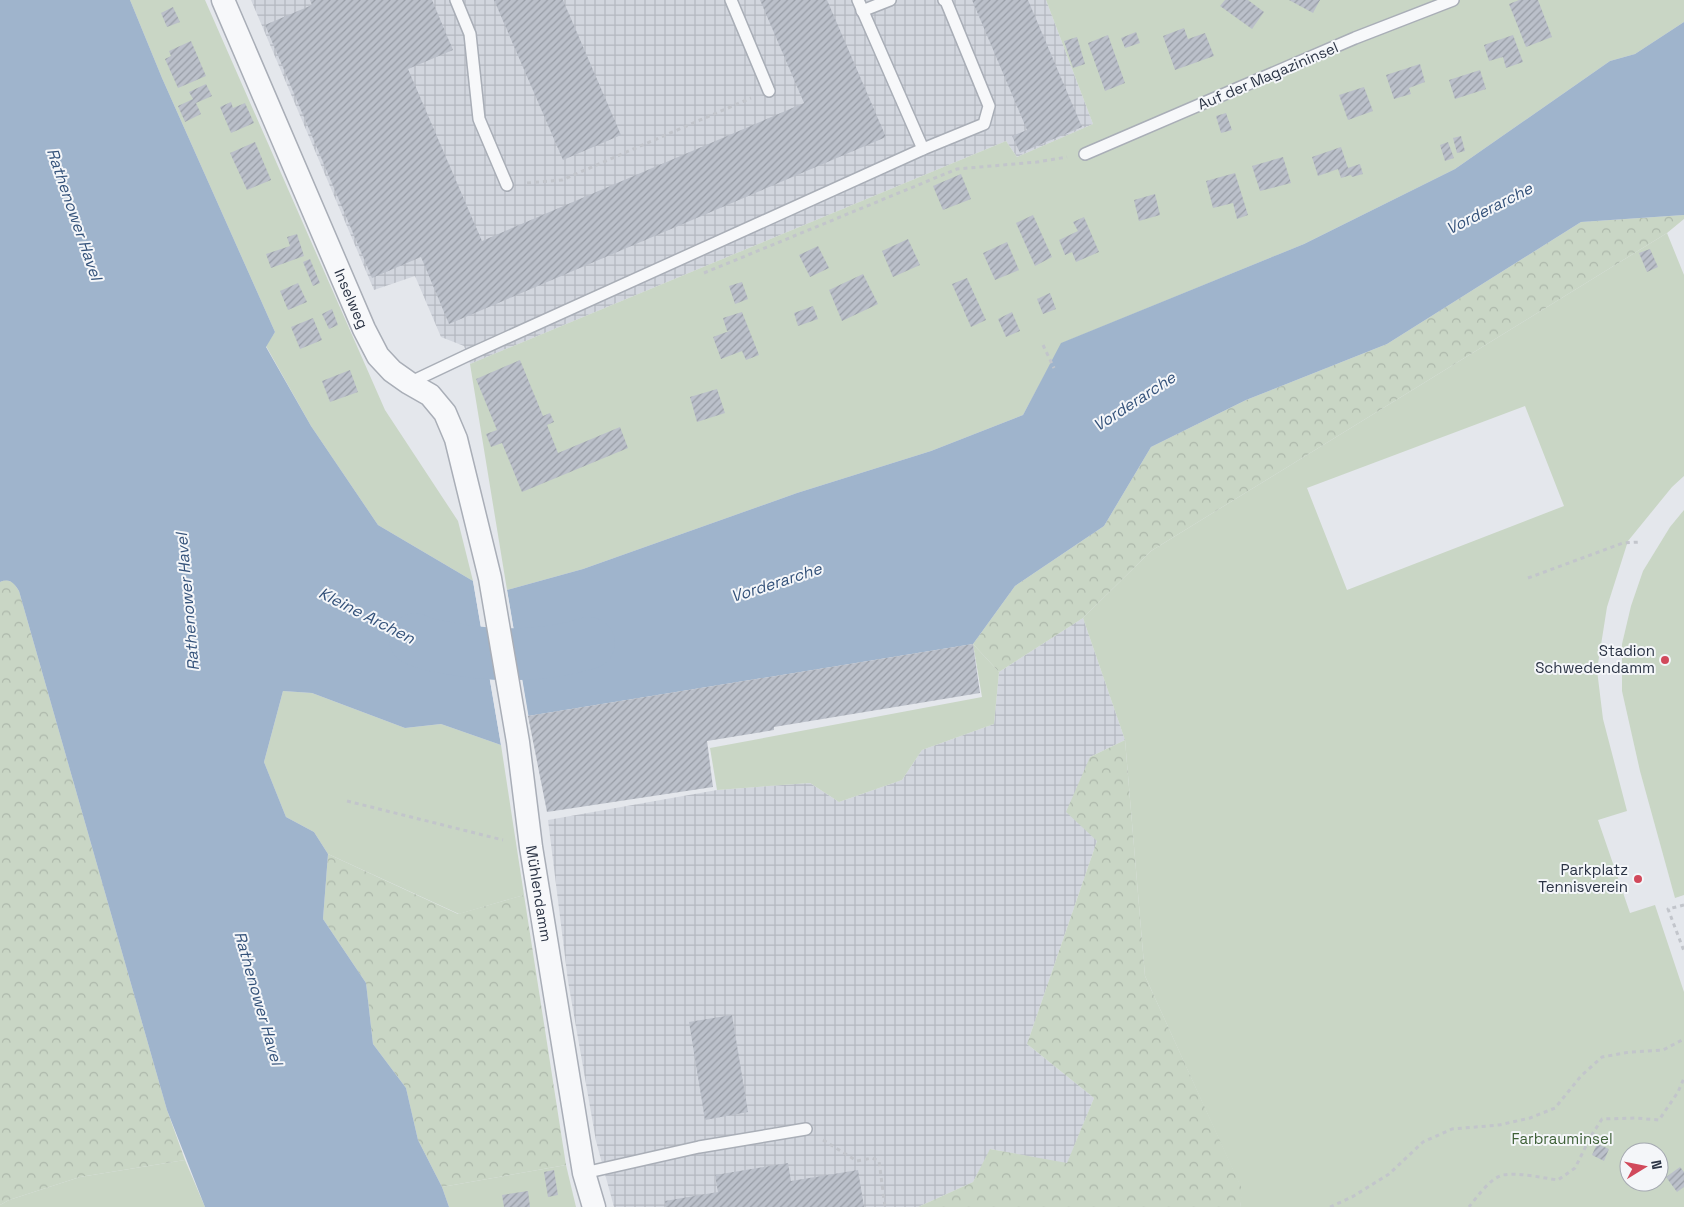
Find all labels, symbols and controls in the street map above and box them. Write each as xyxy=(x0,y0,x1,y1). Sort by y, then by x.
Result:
street label: Auf der Magazininsel xyxy=(1195,37,1341,114)
water label: Rathenower Havel xyxy=(42,145,108,285)
water label: Vorderarche xyxy=(1442,177,1536,239)
street label: Inselweg xyxy=(330,265,373,332)
water label: Vorderarche xyxy=(1089,367,1180,436)
water label: Rathenower Havel xyxy=(171,530,204,672)
water label: Vorderarche xyxy=(728,558,825,607)
water label: Kleine Archen xyxy=(315,582,419,649)
place label: Stadion Schwedendamm xyxy=(1535,641,1655,677)
marker: Stadion Schwedendamm xyxy=(1659,654,1671,666)
street label: Mühlendamm xyxy=(522,844,556,943)
place label: Parkplatz Tennisverein xyxy=(1538,860,1628,896)
marker: Parkplatz Tennisverein xyxy=(1632,873,1644,885)
water label: Rathenower Havel xyxy=(229,929,288,1069)
park label: Farbrauminsel xyxy=(1511,1129,1613,1148)
north arrow xyxy=(1619,1142,1669,1192)
text: N xyxy=(1647,1159,1666,1171)

